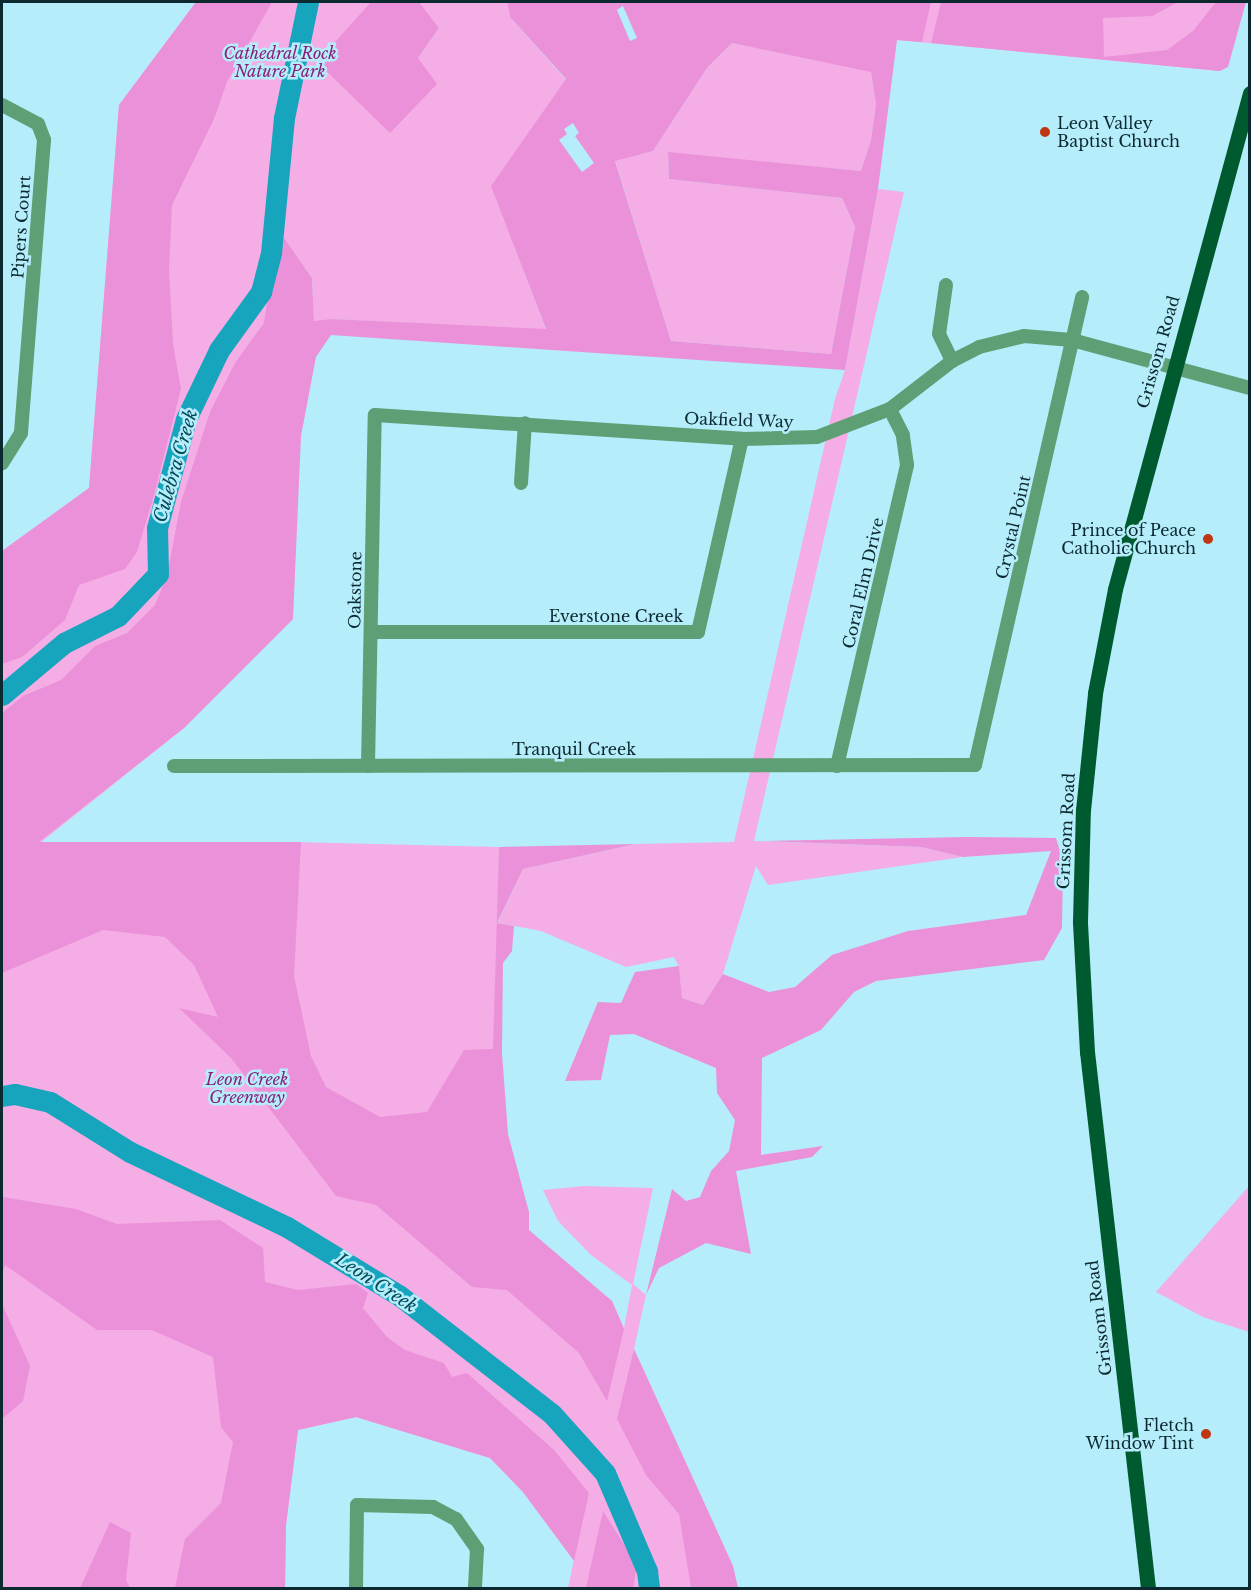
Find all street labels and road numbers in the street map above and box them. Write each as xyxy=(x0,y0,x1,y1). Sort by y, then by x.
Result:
street label: Pipers Court xyxy=(8,175,34,279)
street label: Grissom Road xyxy=(1133,293,1183,411)
street label: Oakfield Way xyxy=(684,408,794,432)
street label: Crystal Point xyxy=(992,473,1034,581)
street label: Coral Elm Drive xyxy=(839,516,887,650)
street label: Oakstone xyxy=(345,551,365,629)
street label: Everstone Creek xyxy=(549,606,683,626)
street label: Tranquil Creek xyxy=(512,739,636,759)
street label: Grissom Road xyxy=(1053,772,1079,890)
street label: Grissom Road xyxy=(1082,1259,1116,1377)

